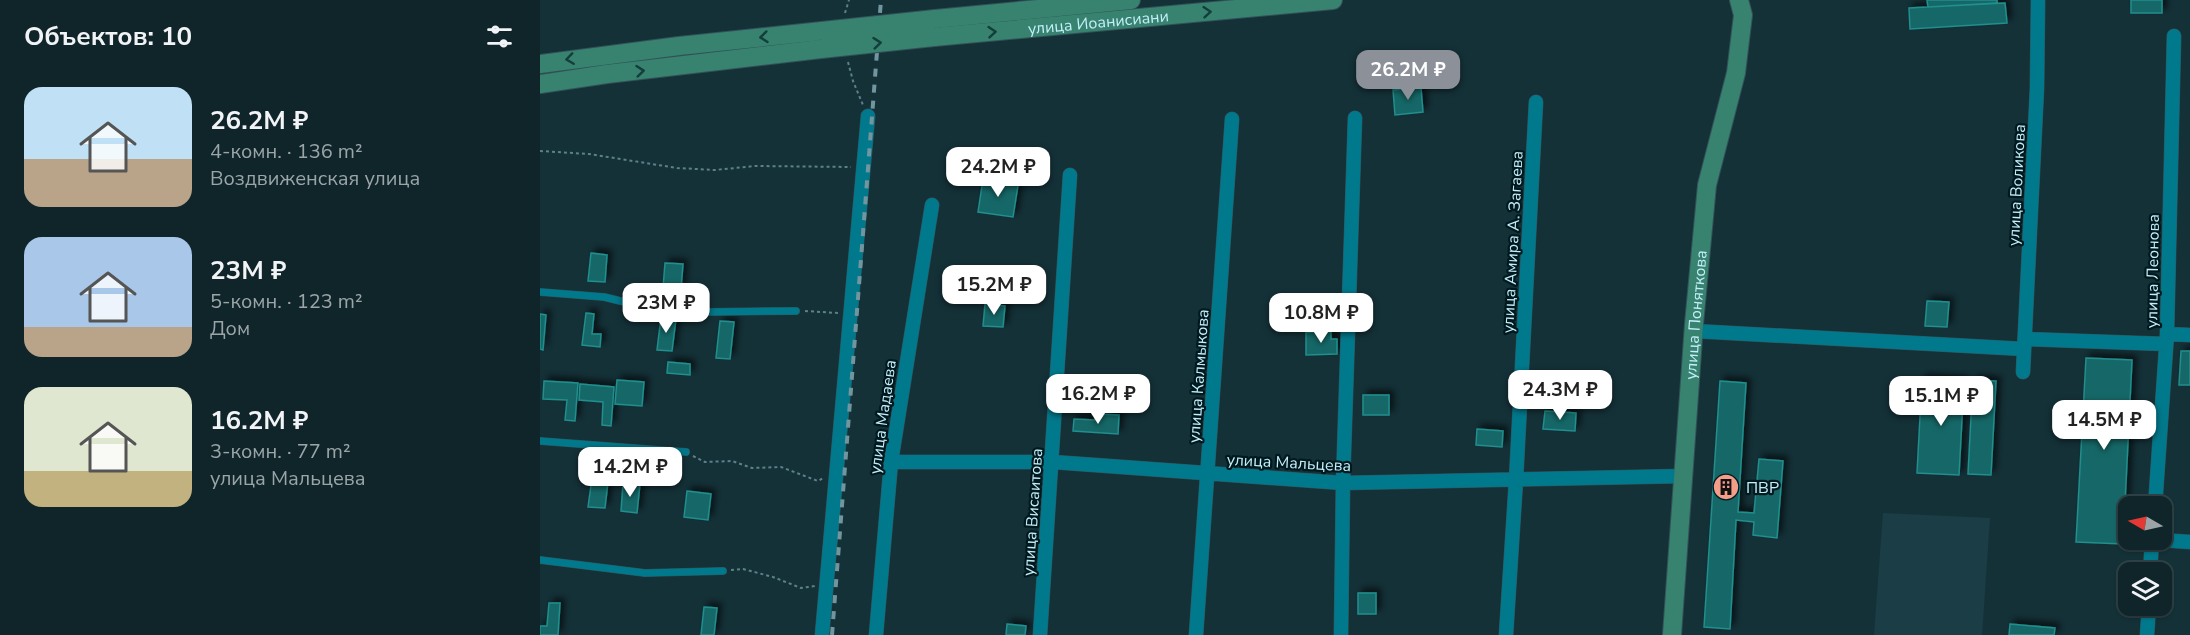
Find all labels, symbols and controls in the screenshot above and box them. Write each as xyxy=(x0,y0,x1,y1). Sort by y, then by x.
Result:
street label: улица Иоанисиани xyxy=(1027,5,1170,40)
one-way arrow xyxy=(1202,6,1211,19)
text: Объектов: 10 xyxy=(24,19,192,54)
icon: filters xyxy=(483,20,516,53)
one-way arrow xyxy=(987,26,996,39)
one-way arrow xyxy=(759,30,769,43)
one-way arrow xyxy=(873,37,882,50)
pin: 26.2M ₽ xyxy=(1353,50,1463,101)
one-way arrow xyxy=(566,53,575,65)
text: 26.2M ₽ xyxy=(1370,56,1446,83)
one-way arrow xyxy=(635,65,644,77)
text: 26.2M ₽ xyxy=(210,103,308,138)
icon: home xyxy=(72,111,144,183)
street label: улица Воликова xyxy=(2003,124,2031,246)
text: 4-комн. · 136 m² xyxy=(210,138,363,165)
pin: 24.2M ₽ xyxy=(943,147,1053,198)
street label: улица Амира А. Загаева xyxy=(1497,150,1529,334)
text: 24.2M ₽ xyxy=(960,153,1036,180)
text: Воздвиженская улица xyxy=(210,165,420,192)
street label: улица Леонова xyxy=(2141,214,2165,328)
street label: улица Поняткова xyxy=(1680,249,1713,380)
text: 23M ₽ xyxy=(210,253,286,288)
icon: home xyxy=(72,261,144,333)
pin: 15.2M ₽ xyxy=(939,265,1049,316)
text: 15.2M ₽ xyxy=(956,271,1032,298)
pin: 23M ₽ xyxy=(624,283,708,334)
text: 5-комн. · 123 m² xyxy=(210,288,363,315)
text: 23M ₽ xyxy=(637,289,695,316)
pin: 10.8M ₽ xyxy=(1266,293,1376,344)
text: 10.8M ₽ xyxy=(1283,299,1359,326)
street label: улица Калмыкова xyxy=(1183,309,1215,444)
text: Дом xyxy=(210,315,250,342)
street label: улица Мадаева xyxy=(864,359,902,476)
pin: 24.3M ₽ xyxy=(1505,370,1615,421)
pin: 16.2M ₽ xyxy=(1043,374,1153,425)
text: 24.3M ₽ xyxy=(1522,376,1598,403)
pin: 15.1M ₽ xyxy=(1886,376,1996,427)
text: 16.2M ₽ xyxy=(1060,380,1136,407)
text: 15.1M ₽ xyxy=(1903,382,1979,409)
pin: 14.5M ₽ xyxy=(2049,400,2159,451)
text: 16.2M ₽ xyxy=(210,403,308,438)
text: 14.5M ₽ xyxy=(2066,406,2142,433)
icon: home xyxy=(72,411,144,483)
text: 3-комн. · 77 m² xyxy=(210,438,351,465)
pin: 14.2M ₽ xyxy=(575,447,685,498)
street label: улица Висаитова xyxy=(1018,447,1048,577)
street label: улица Мальцева xyxy=(1226,449,1352,477)
text: 14.2M ₽ xyxy=(592,453,668,480)
text: улица Мальцева xyxy=(210,465,366,492)
building icon: ПВР xyxy=(1711,472,1741,502)
place label: ПВР xyxy=(1746,477,1779,499)
north arrow xyxy=(2118,496,2172,550)
map controls xyxy=(2118,496,2172,616)
button: layers xyxy=(2118,562,2172,616)

